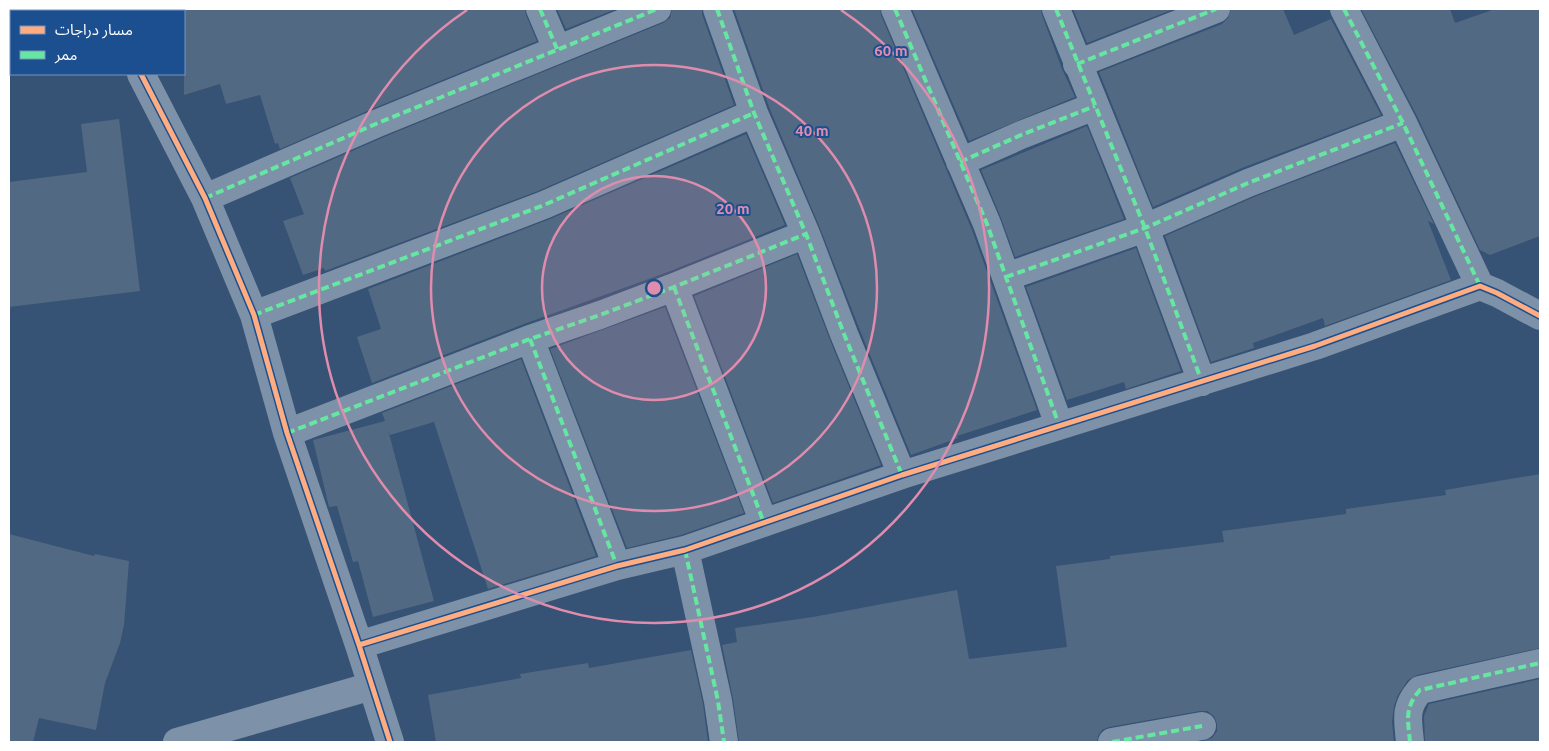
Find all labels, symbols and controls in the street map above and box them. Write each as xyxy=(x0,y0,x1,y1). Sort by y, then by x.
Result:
legend xyxy=(10,10,185,75)
text: مسار دراجات xyxy=(55,21,133,39)
text: 60 m xyxy=(874,42,908,59)
text: ممر xyxy=(54,46,78,64)
text: 40 m xyxy=(795,122,829,139)
text: 20 m xyxy=(716,200,750,217)
centre of rings xyxy=(645,279,663,297)

